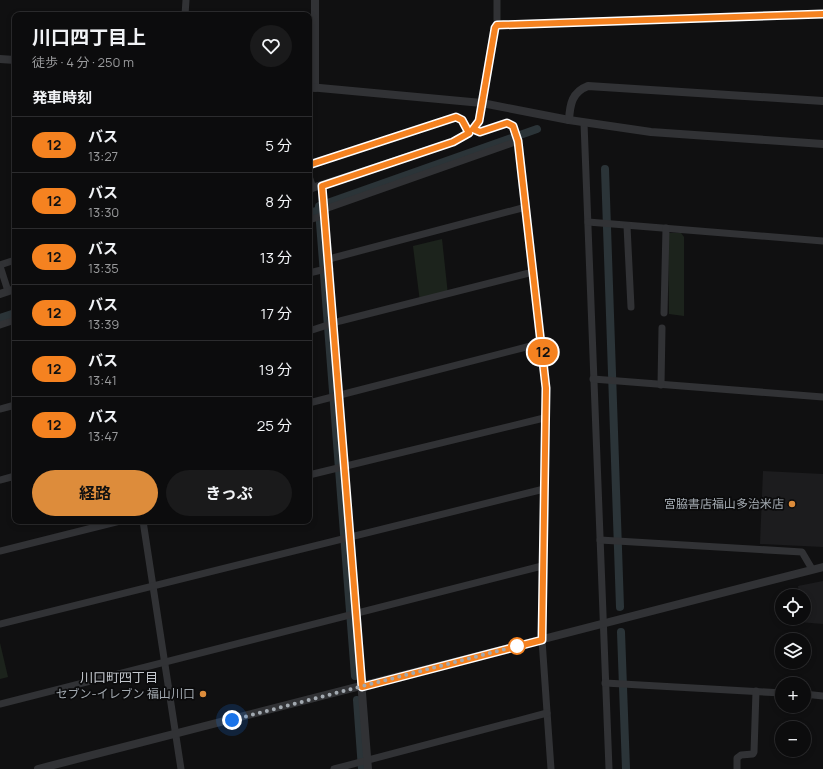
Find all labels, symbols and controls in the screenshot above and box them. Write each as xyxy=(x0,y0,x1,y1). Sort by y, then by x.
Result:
text: 川口四丁目上 xyxy=(32,24,146,50)
button: heart xyxy=(250,25,292,67)
text: 徒歩 · 4 分 · 250 m xyxy=(32,53,134,71)
text: 発車時刻 xyxy=(32,87,92,108)
text: バス xyxy=(88,126,118,147)
text: 12 xyxy=(47,135,61,154)
text: 5 分 xyxy=(265,135,292,156)
text: 13:27 xyxy=(88,147,118,165)
text: バス xyxy=(88,182,118,203)
text: 12 xyxy=(47,191,61,210)
text: 8 分 xyxy=(265,191,292,212)
text: 13:30 xyxy=(88,203,119,221)
text: バス xyxy=(88,238,118,259)
text: 12 xyxy=(47,247,61,266)
text: 13 分 xyxy=(260,247,292,268)
text: 13:35 xyxy=(88,259,119,277)
text: バス xyxy=(88,294,118,315)
text: 12 xyxy=(47,303,61,322)
text: 17 分 xyxy=(261,303,292,324)
text: 13:39 xyxy=(88,315,119,333)
line badge: 12 xyxy=(525,339,561,365)
text: 12 xyxy=(536,342,550,361)
text: バス xyxy=(88,350,118,371)
text: 12 xyxy=(47,359,61,378)
text: 19 分 xyxy=(259,359,292,380)
text: 13:41 xyxy=(88,371,117,389)
text: バス xyxy=(88,406,118,427)
text: 12 xyxy=(47,415,61,434)
text: 25 分 xyxy=(257,415,292,436)
text: 13:47 xyxy=(88,427,118,445)
button: 経路 xyxy=(32,470,158,516)
button: きっぷ xyxy=(166,470,292,516)
place label: 宮脇書店福山多治米店 xyxy=(664,495,784,512)
marker: 宮脇書店福山多治米店 xyxy=(787,499,797,509)
map controls xyxy=(775,589,811,757)
button: locate xyxy=(775,589,811,625)
button: layers xyxy=(775,633,811,669)
unlabelled marker xyxy=(508,637,526,655)
district label: 川口町四丁目 xyxy=(80,668,158,686)
button: + xyxy=(775,677,811,713)
place label: セブン-イレブン 福山川口 xyxy=(56,685,195,702)
marker: セブン-イレブン 福山川口 xyxy=(198,689,208,699)
your location xyxy=(222,710,242,730)
button: − xyxy=(775,721,811,757)

